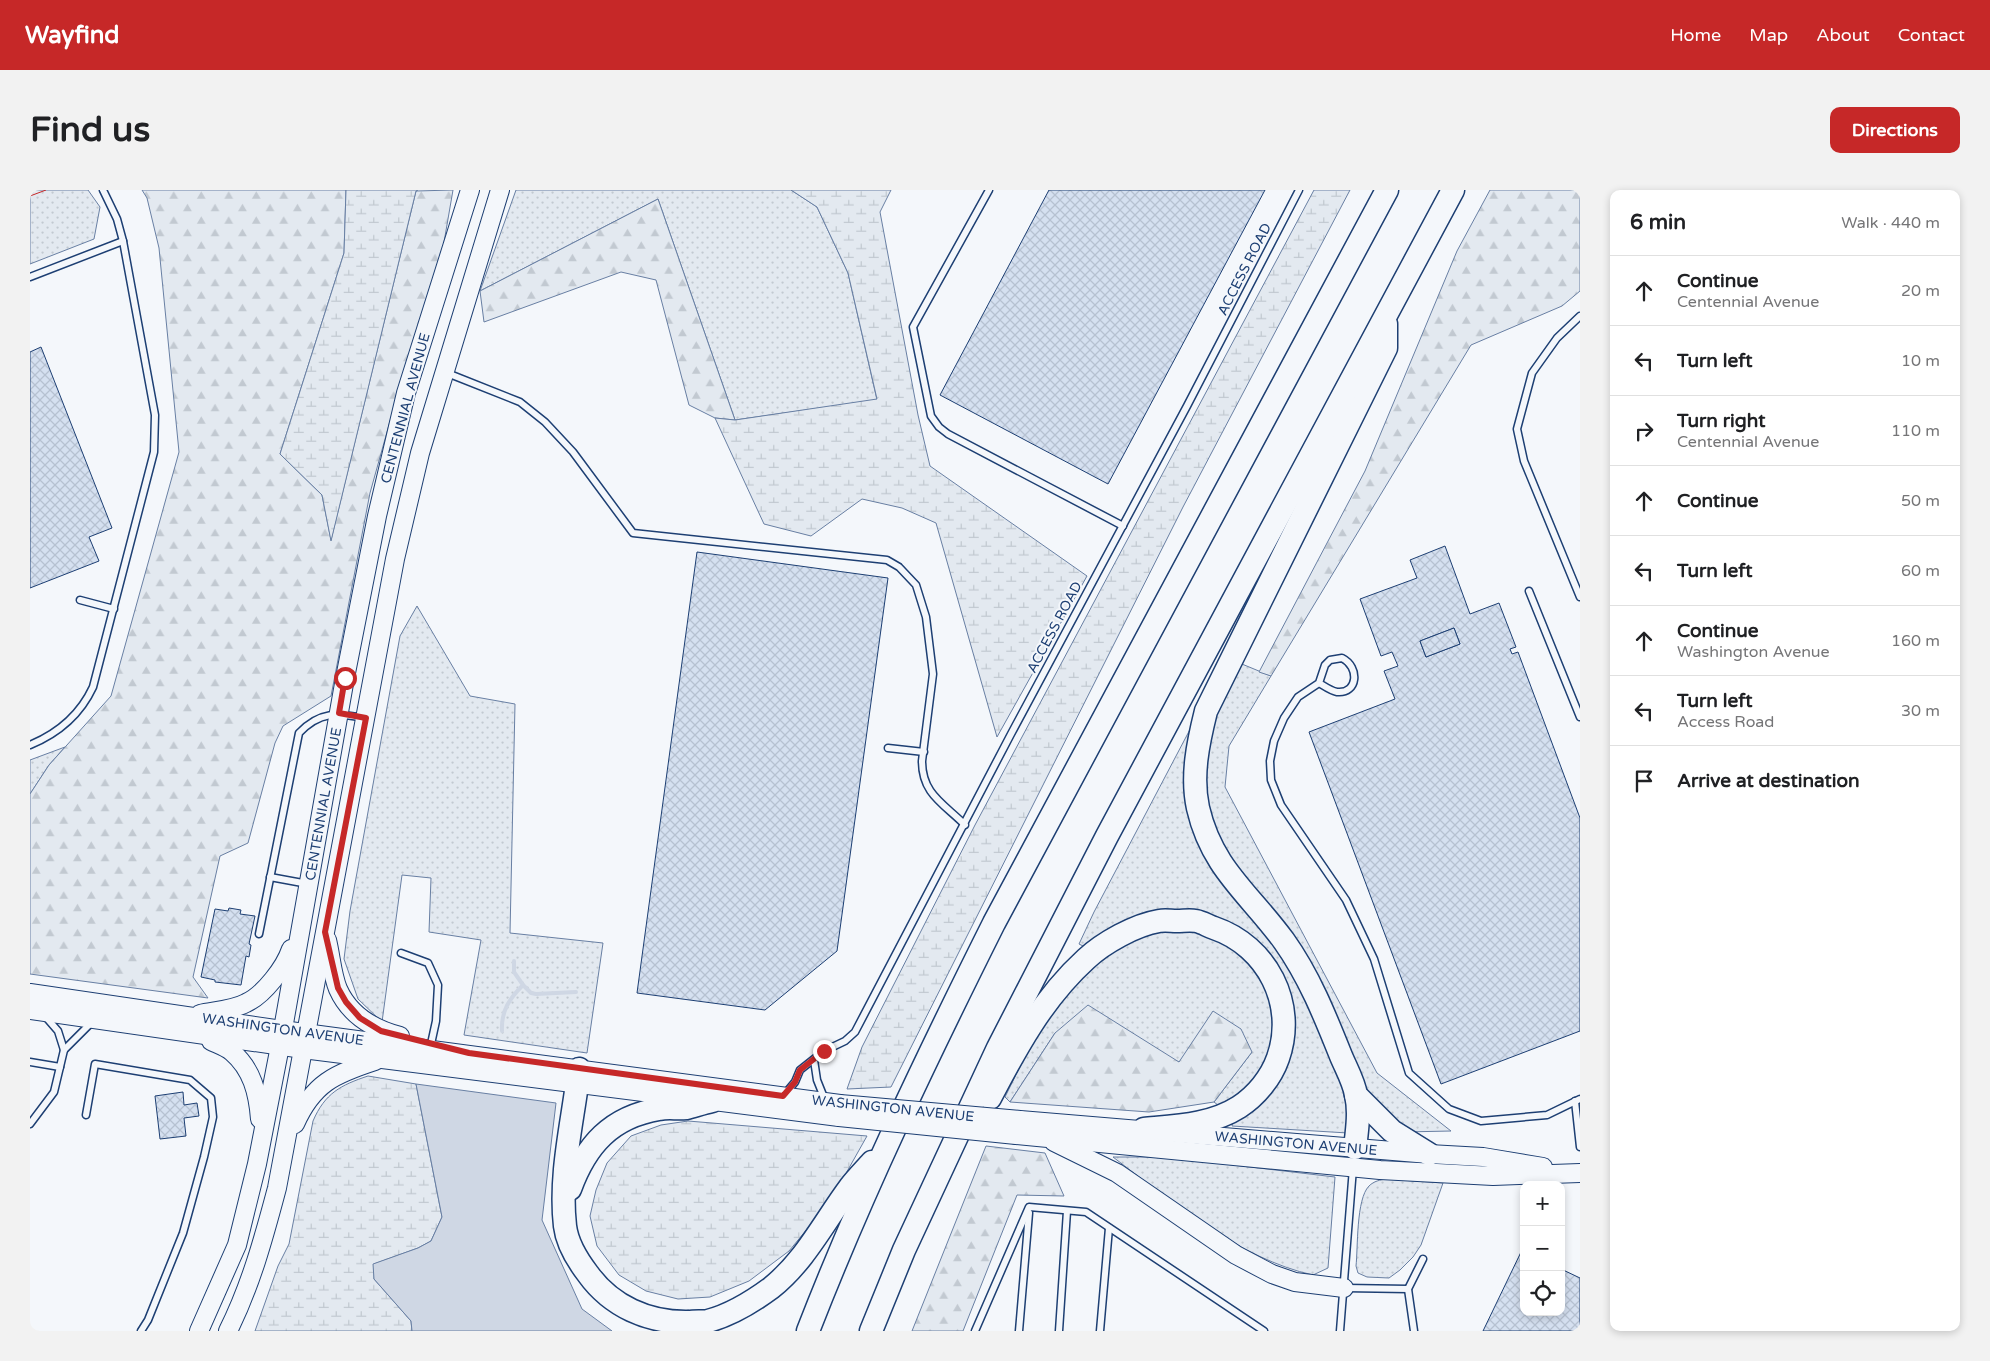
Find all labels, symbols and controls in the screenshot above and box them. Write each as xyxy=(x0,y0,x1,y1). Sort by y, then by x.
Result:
text: Wayfind xyxy=(25,21,120,50)
text: Home xyxy=(1670,24,1721,46)
text: Map xyxy=(1749,24,1788,46)
text: About xyxy=(1816,24,1870,46)
text: Contact xyxy=(1898,24,1965,46)
button: Directions xyxy=(1830,107,1960,153)
text: Find us xyxy=(30,109,150,151)
text: 6 min xyxy=(1630,210,1686,235)
text: Walk · 440 m xyxy=(1841,213,1940,233)
street label: ACCESS ROAD xyxy=(1214,220,1275,318)
text: Continue xyxy=(1677,270,1759,292)
icon: ahead xyxy=(1630,277,1658,305)
text: 20 m xyxy=(1901,281,1940,301)
text: Centennial Avenue xyxy=(1677,292,1819,312)
street label: CENTENNIAL AVENUE xyxy=(377,331,434,485)
icon: left xyxy=(1630,347,1658,375)
text: Turn left xyxy=(1677,350,1753,372)
text: 10 m xyxy=(1901,351,1940,371)
text: Turn right xyxy=(1677,410,1765,432)
icon: right xyxy=(1630,417,1658,445)
text: 110 m xyxy=(1891,421,1940,441)
text: Centennial Avenue xyxy=(1677,432,1819,452)
icon: ahead xyxy=(1630,487,1658,515)
text: Continue xyxy=(1677,490,1759,512)
text: 50 m xyxy=(1901,491,1940,511)
icon: left xyxy=(1630,557,1658,585)
text: Turn left xyxy=(1677,560,1753,582)
text: 60 m xyxy=(1901,561,1940,581)
street label: ACCESS ROAD xyxy=(1023,579,1086,676)
text: Continue xyxy=(1677,620,1759,642)
icon: ahead xyxy=(1630,627,1658,655)
text: 160 m xyxy=(1891,631,1940,651)
text: Washington Avenue xyxy=(1677,642,1830,662)
route start xyxy=(334,667,357,690)
text: Turn left xyxy=(1677,690,1753,712)
icon: left xyxy=(1630,697,1658,725)
text: 30 m xyxy=(1901,701,1940,721)
text: Access Road xyxy=(1677,712,1774,732)
street label: CENTENNIAL AVENUE xyxy=(302,726,345,882)
icon: arrive xyxy=(1630,767,1658,795)
text: Arrive at destination xyxy=(1677,770,1860,792)
street label: WASHINGTON AVENUE xyxy=(201,1010,365,1049)
route end xyxy=(813,1040,836,1063)
street label: WASHINGTON AVENUE xyxy=(811,1092,975,1125)
street label: WASHINGTON AVENUE xyxy=(1214,1128,1378,1159)
map controls xyxy=(1520,1181,1565,1316)
button: + xyxy=(1520,1181,1565,1226)
button: − xyxy=(1520,1226,1565,1271)
button: locate xyxy=(1520,1271,1565,1316)

